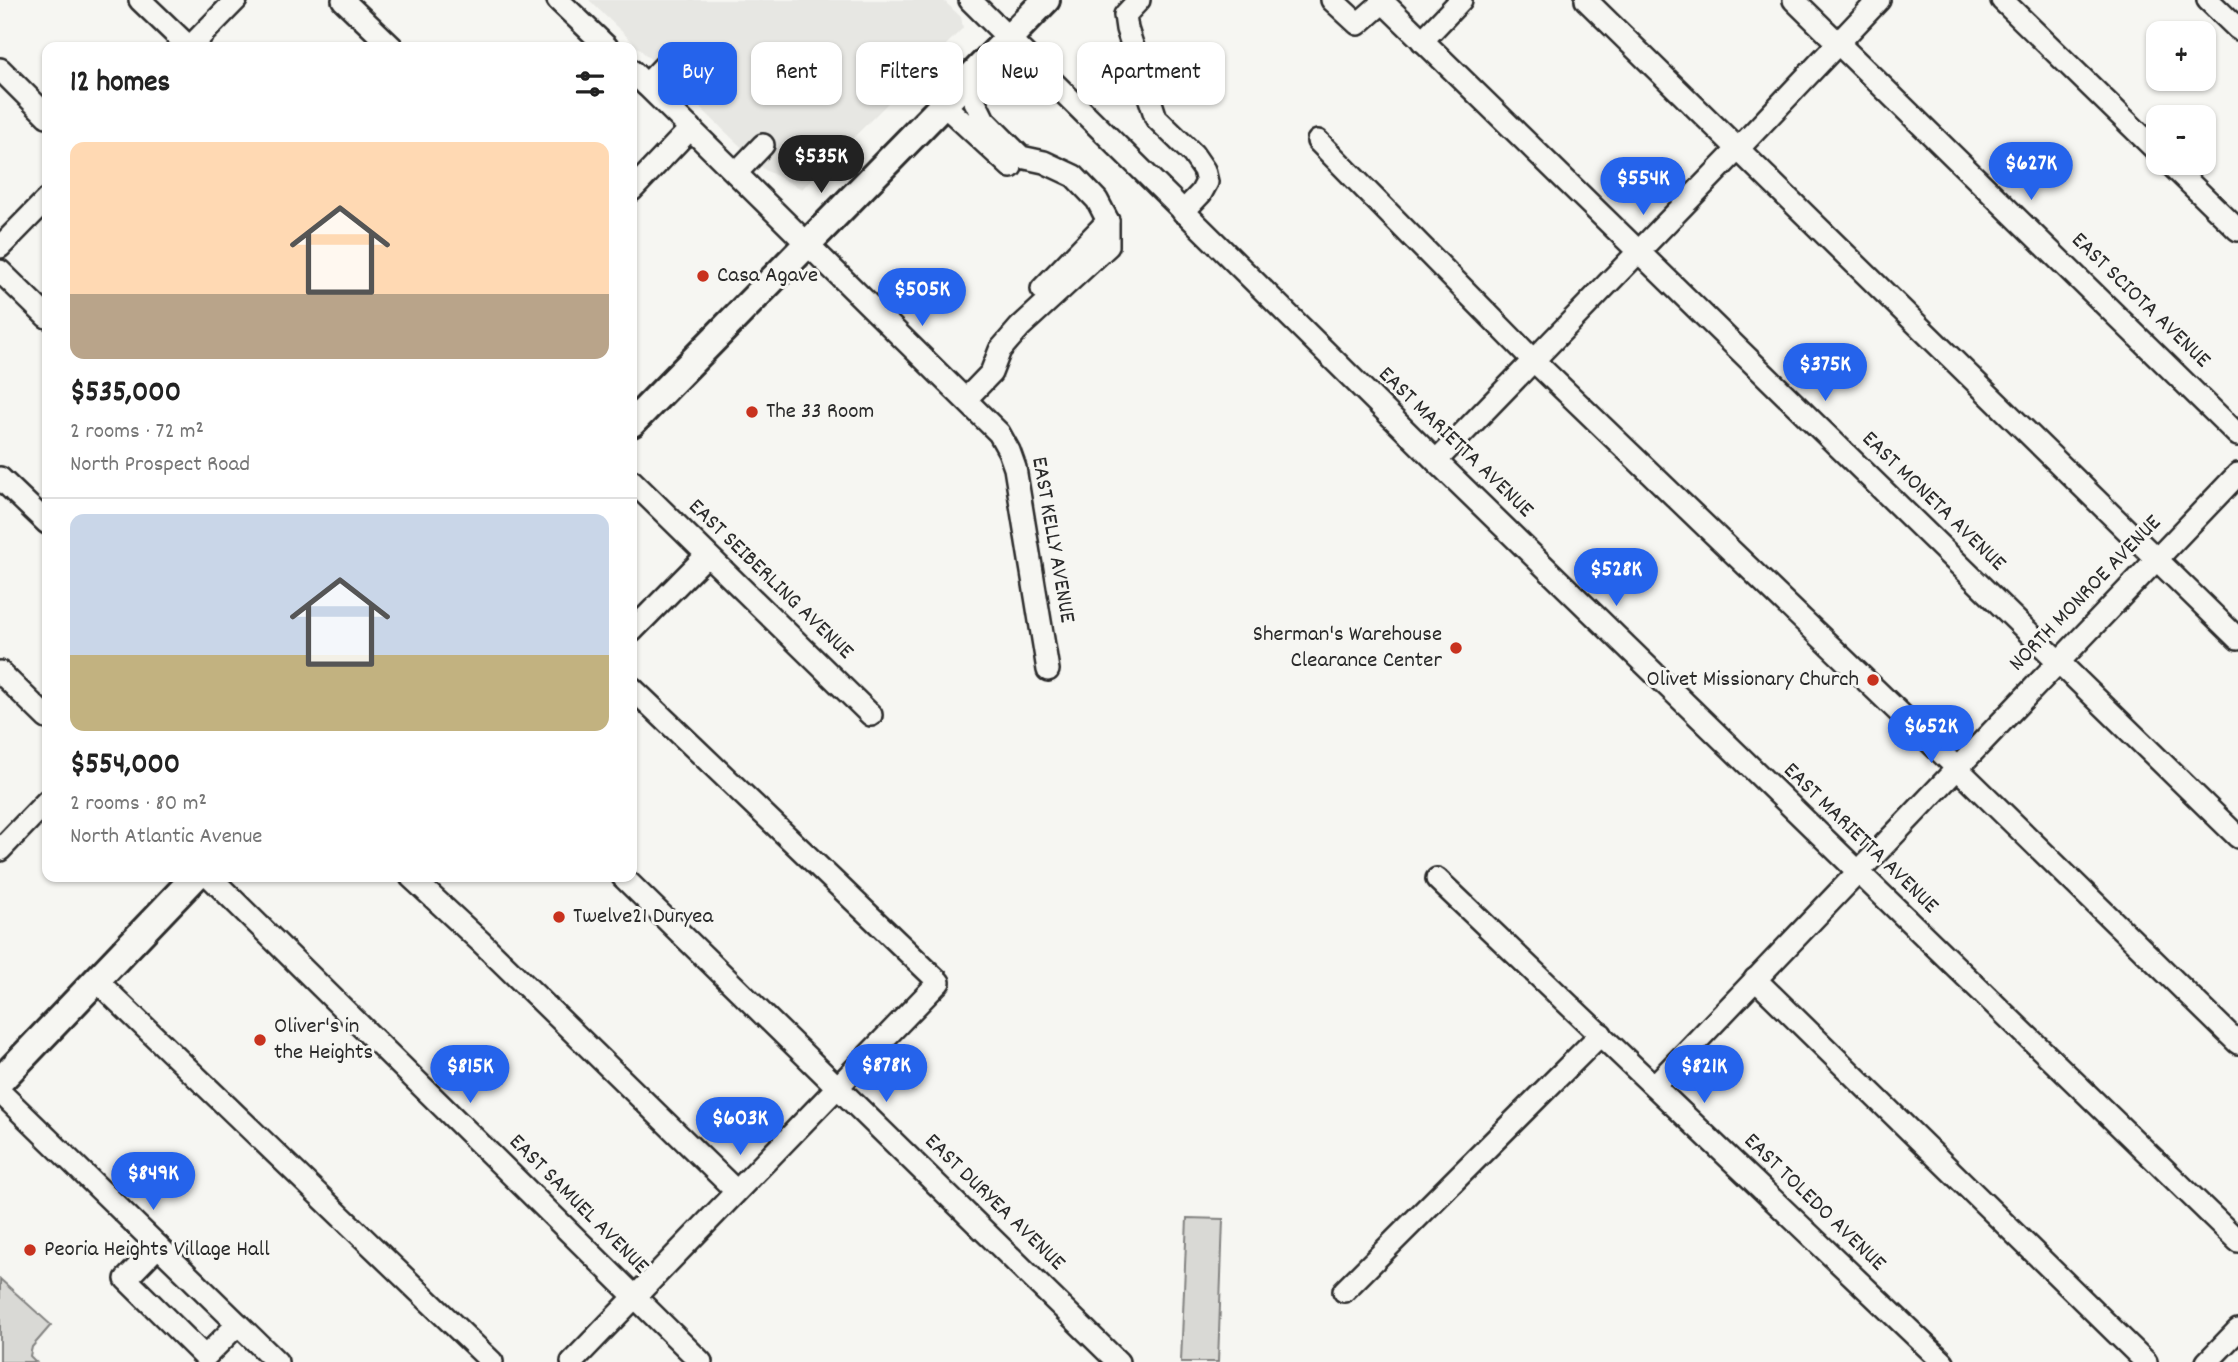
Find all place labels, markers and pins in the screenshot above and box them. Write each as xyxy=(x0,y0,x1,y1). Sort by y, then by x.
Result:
pin: $535K xyxy=(772,136,870,195)
pin: $627K xyxy=(1982,142,2080,202)
pin: $554K xyxy=(1594,158,1692,217)
place label: Casa Agave xyxy=(717,260,818,293)
marker: Casa Agave xyxy=(695,268,711,284)
pin: $505K xyxy=(873,268,971,328)
pin: $375K xyxy=(1776,344,1874,403)
place label: The 33 Room xyxy=(766,396,874,429)
marker: The 33 Room xyxy=(744,404,760,420)
pin: $528K xyxy=(1567,548,1665,608)
place label: Sherman's Warehouse Clearance Center xyxy=(1253,619,1442,678)
marker: Sherman's Warehouse Clearance Center xyxy=(1448,640,1464,656)
place label: Olivet Missionary Church xyxy=(1647,664,1859,697)
marker: Olivet Missionary Church xyxy=(1865,672,1881,688)
pin: $652K xyxy=(1882,706,1980,765)
place label: Twelve21 Duryea xyxy=(573,901,714,934)
marker: Twelve21 Duryea xyxy=(551,909,567,925)
place label: Oliver's in the Heights xyxy=(274,1011,373,1070)
marker: Oliver's in the Heights xyxy=(252,1032,268,1048)
pin: $878K xyxy=(837,1044,935,1104)
pin: $815K xyxy=(421,1046,519,1105)
pin: $821K xyxy=(1655,1046,1753,1105)
pin: $603K xyxy=(691,1098,789,1157)
pin: $849K xyxy=(104,1152,202,1212)
place label: Peoria Heights Village Hall xyxy=(44,1234,270,1267)
marker: Peoria Heights Village Hall xyxy=(22,1242,38,1258)

